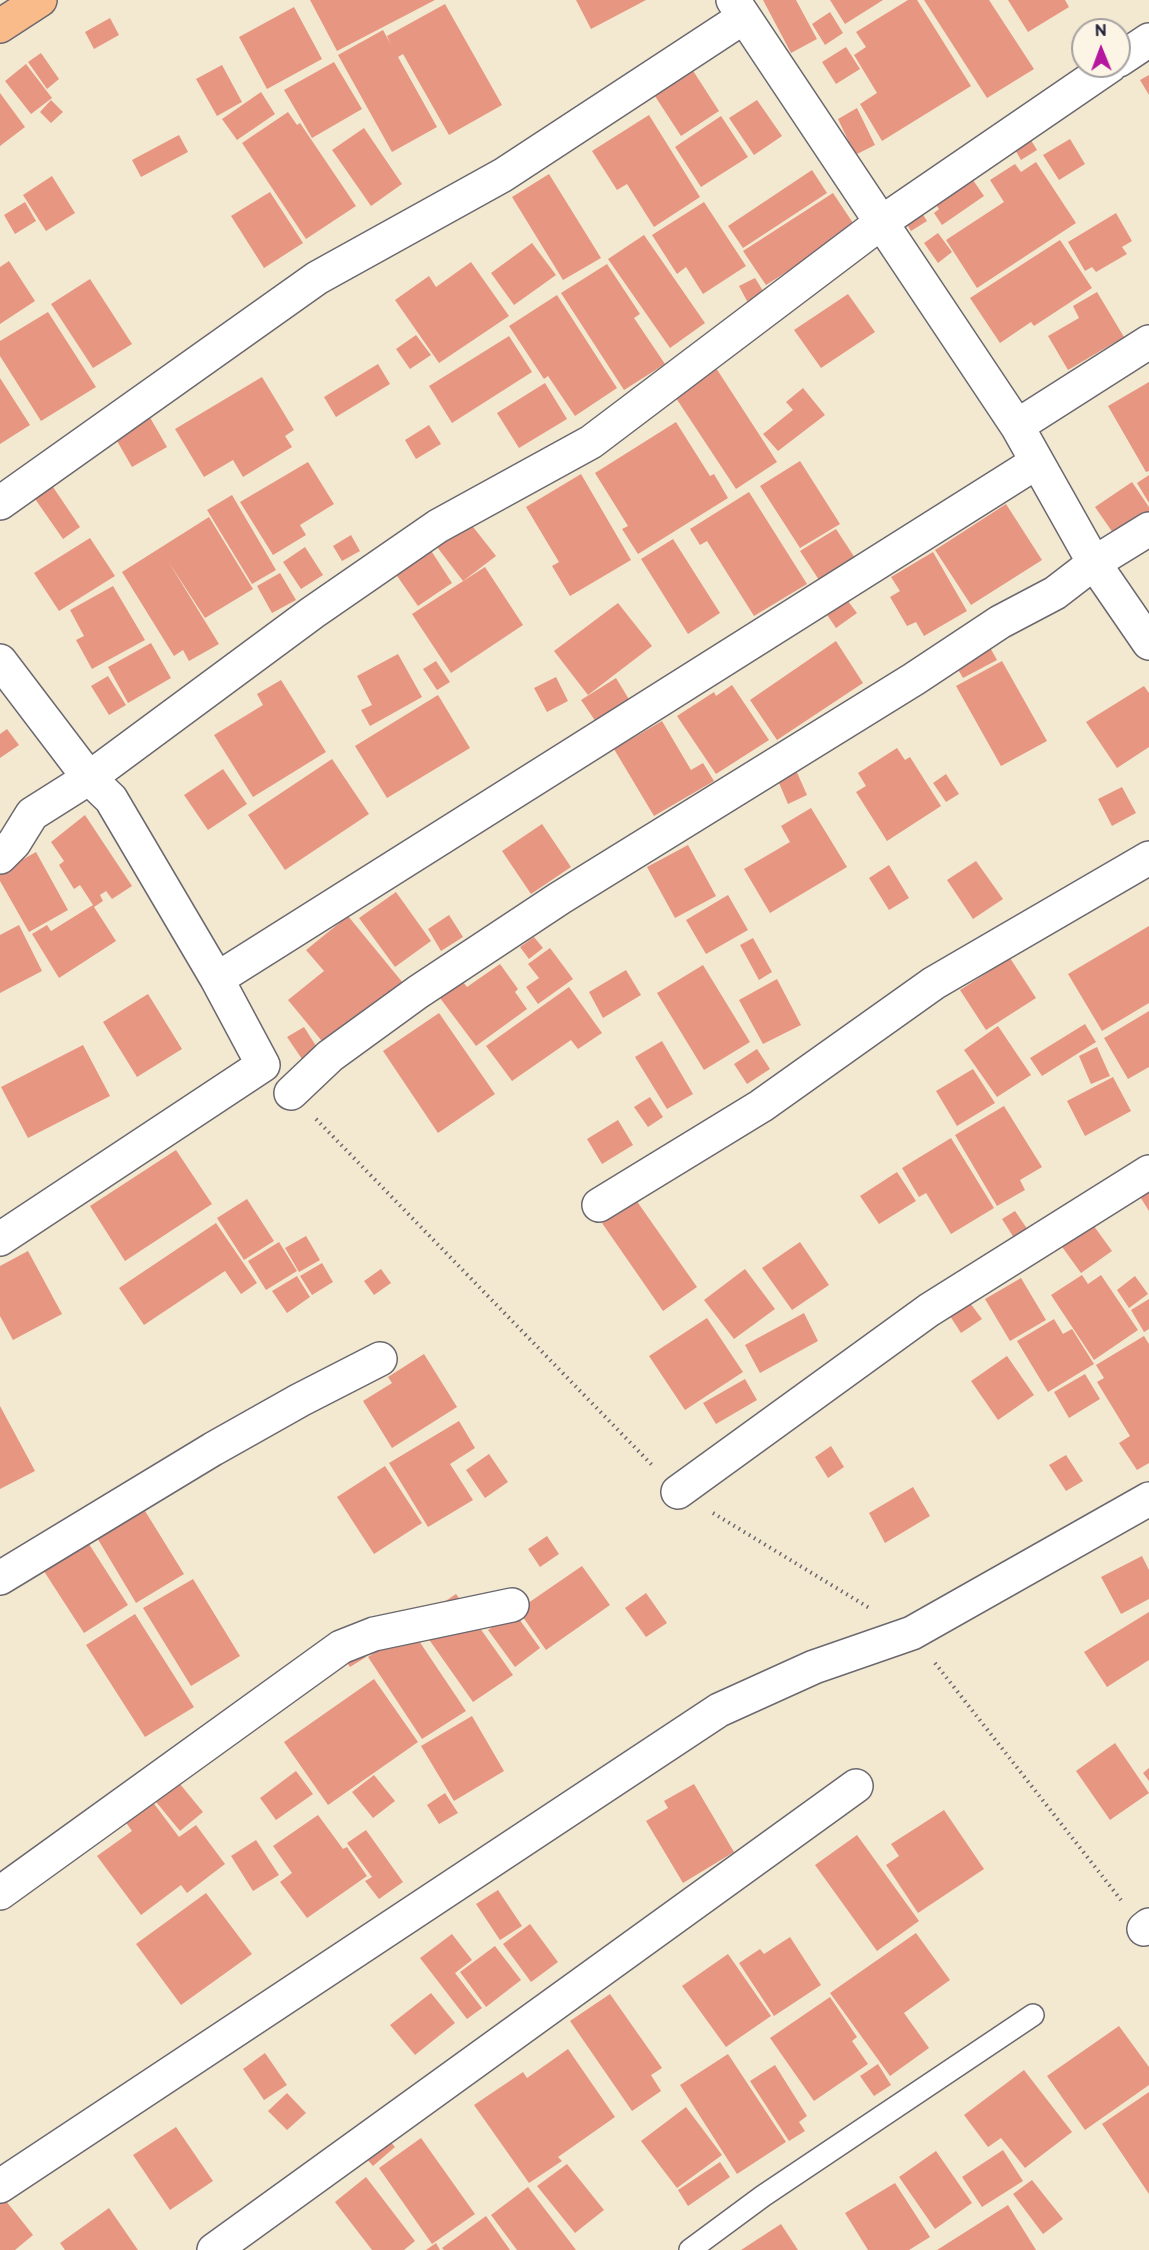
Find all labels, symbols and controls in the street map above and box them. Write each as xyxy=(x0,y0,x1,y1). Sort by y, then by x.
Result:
north arrow xyxy=(1071,18,1131,78)
text: N xyxy=(1095,22,1107,41)

